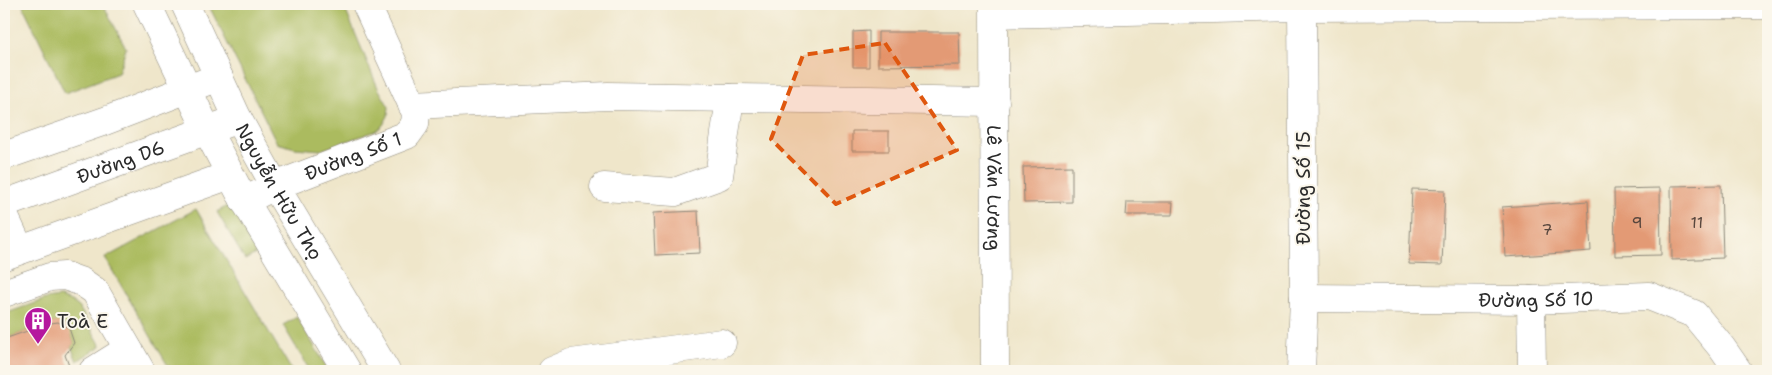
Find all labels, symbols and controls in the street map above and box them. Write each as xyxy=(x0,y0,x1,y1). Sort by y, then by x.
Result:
street label: Nguyễn Hữu Thọ xyxy=(230,119,328,265)
street label: Lê Văn Lương xyxy=(981,125,1007,251)
street label: Đường Số 1 xyxy=(301,126,405,186)
street label: Đường Số 15 xyxy=(1291,131,1316,245)
street label: Đường D6 xyxy=(73,135,168,190)
house number: 9 xyxy=(1631,212,1643,233)
house number: 11 xyxy=(1691,212,1703,233)
house number: 7 xyxy=(1541,219,1553,240)
street label: Đường Số 10 xyxy=(1478,286,1594,313)
building icon: Toà E xyxy=(23,306,53,345)
place label: Toà E xyxy=(57,309,108,334)

